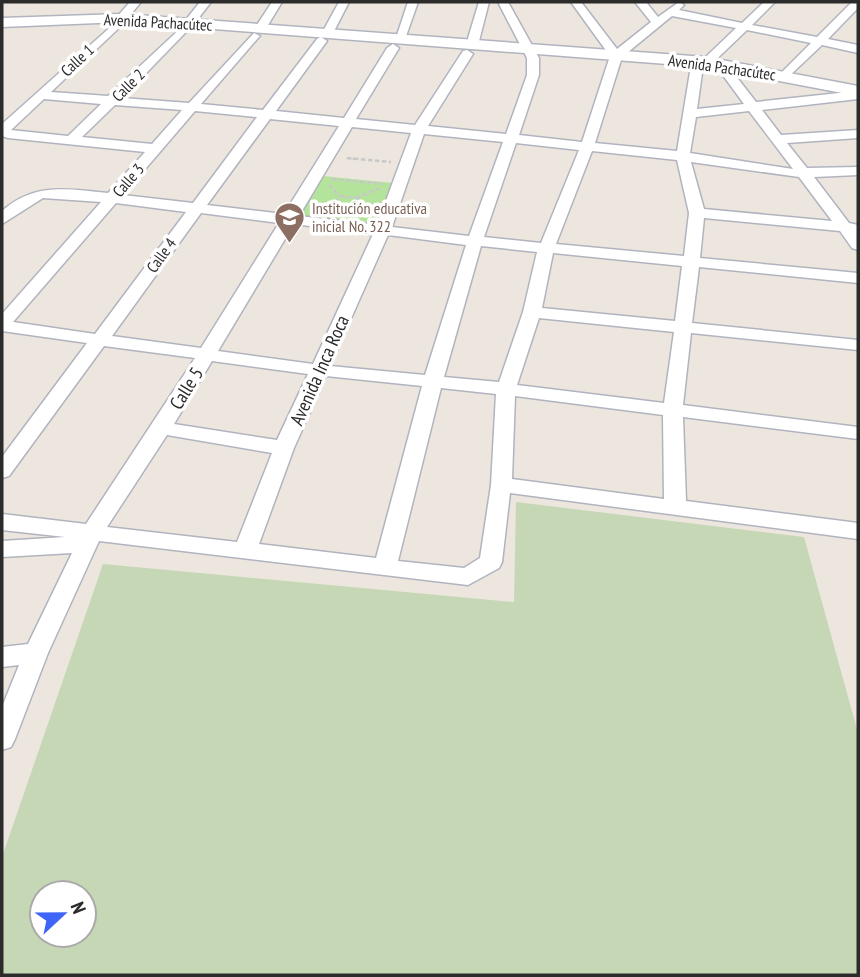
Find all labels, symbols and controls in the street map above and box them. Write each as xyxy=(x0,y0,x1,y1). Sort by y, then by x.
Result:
street label: Avenida Pachacútec xyxy=(103,9,213,35)
street label: Calle 1 xyxy=(56,40,98,80)
street label: Avenida Pachacútec xyxy=(667,50,777,84)
street label: Calle 2 xyxy=(107,64,149,106)
street label: Calle 3 xyxy=(108,159,148,201)
place label: Institución educativa inicial No. 322 xyxy=(312,198,427,236)
school or university icon: Institución educativa inicial No. 322 xyxy=(272,200,306,244)
street label: Calle 4 xyxy=(142,234,180,276)
street label: Avenida Inca Roca xyxy=(284,311,354,429)
street label: Calle 5 xyxy=(164,362,208,414)
north arrow xyxy=(28,879,98,949)
text: N xyxy=(66,898,92,917)

